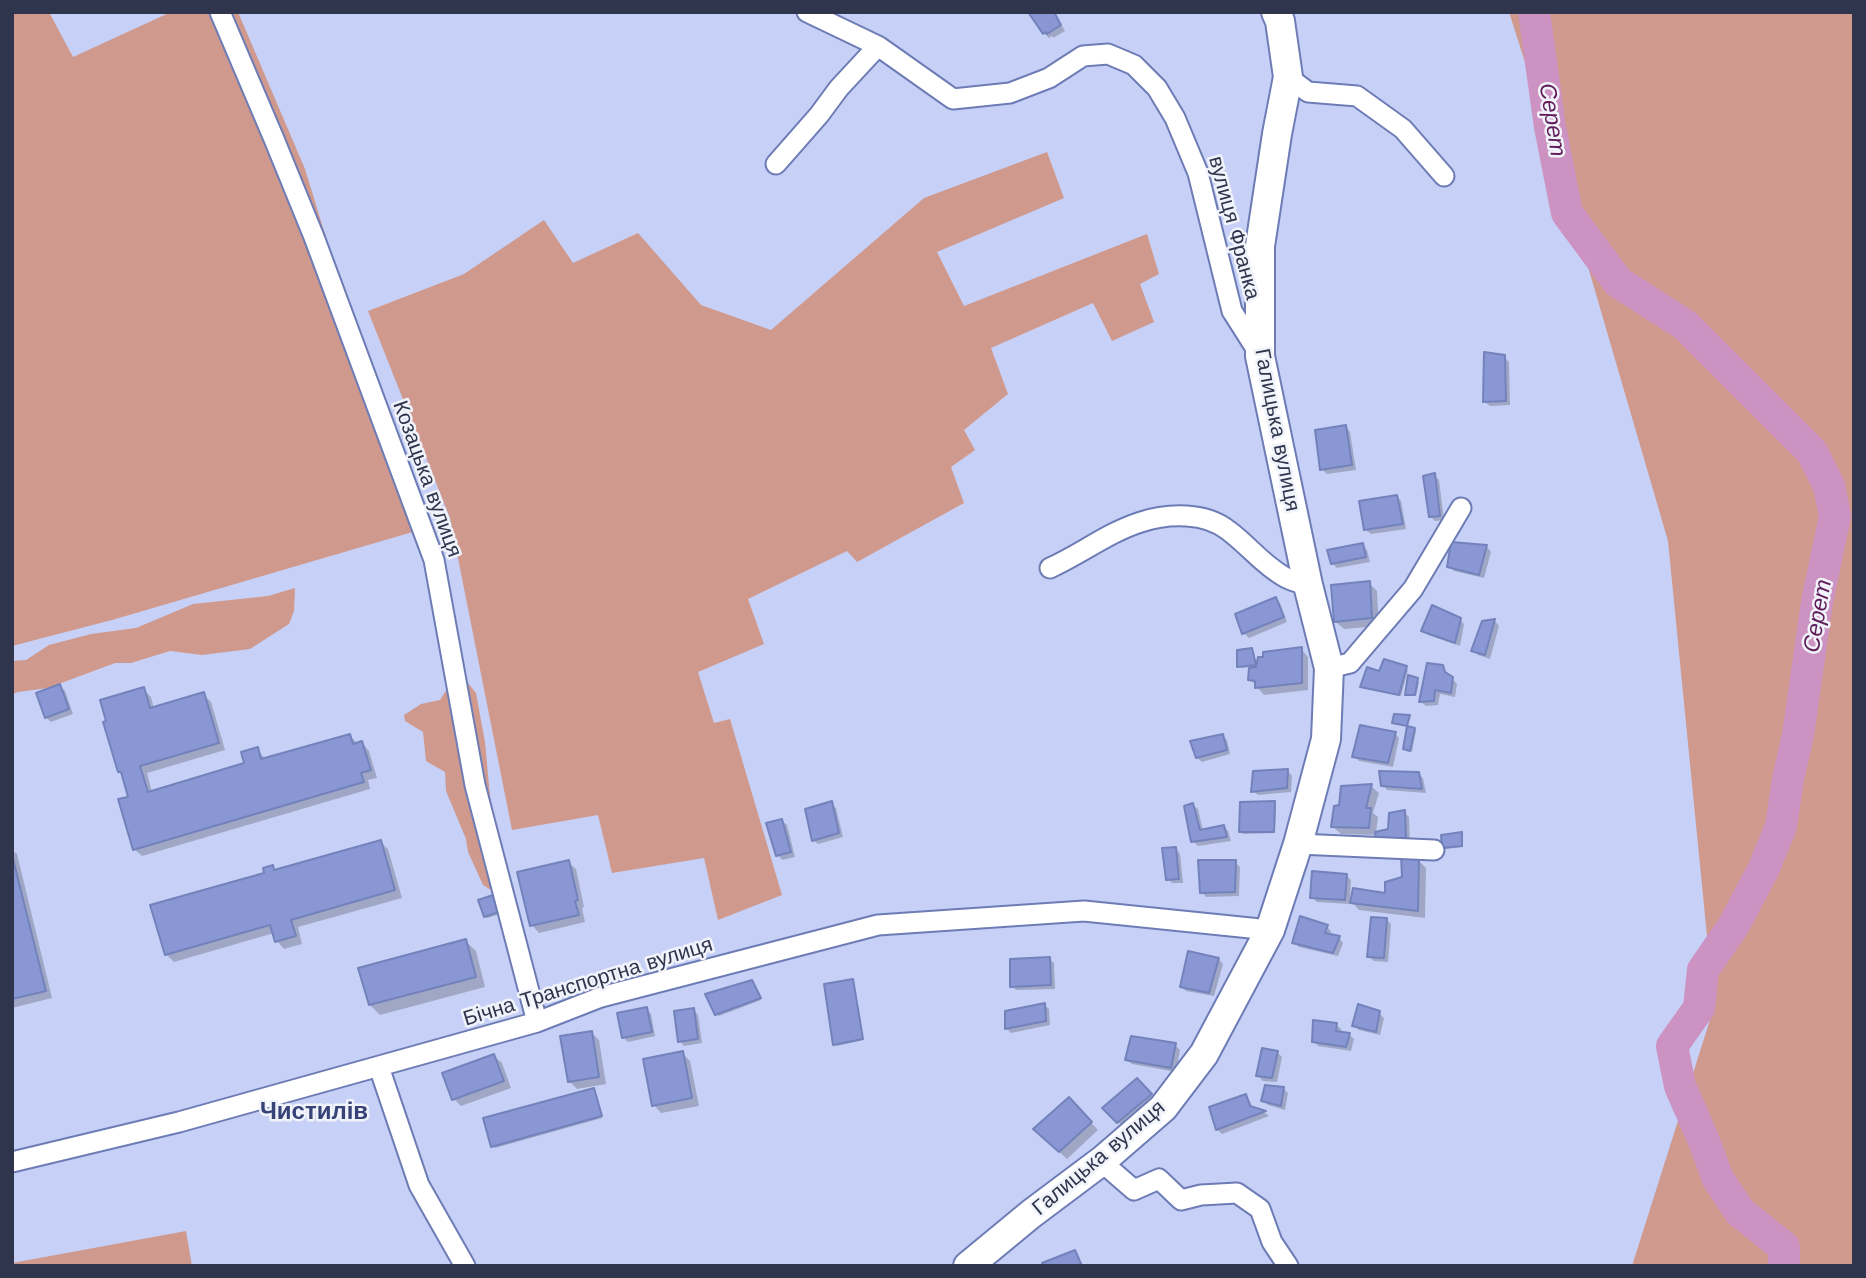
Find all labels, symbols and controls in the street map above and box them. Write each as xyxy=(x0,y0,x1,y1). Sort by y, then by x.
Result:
water label: Серет xyxy=(1533,81,1571,159)
street label: вулиця Франка xyxy=(1203,153,1265,303)
street label: Галицька вулиця xyxy=(1249,346,1305,514)
street label: Козацька вулиця xyxy=(387,397,467,561)
water label: Серет xyxy=(1798,577,1838,655)
street label: Бічна Транспортна вулиця xyxy=(460,932,716,1032)
street label: Галицька вулиця xyxy=(1028,1095,1170,1221)
district label: Чистилів xyxy=(260,1098,368,1126)

